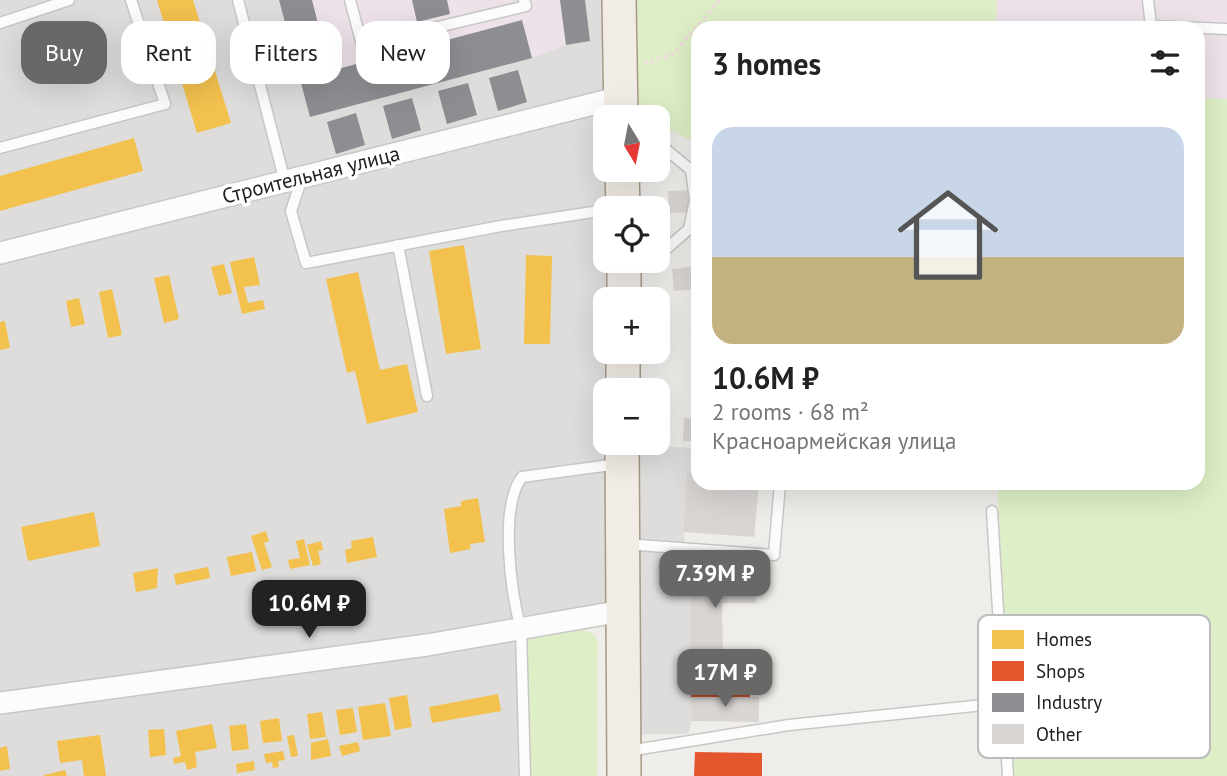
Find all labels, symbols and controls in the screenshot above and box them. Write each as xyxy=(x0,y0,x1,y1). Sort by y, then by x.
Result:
chip: Buy xyxy=(21,21,107,84)
chip: Rent xyxy=(121,21,216,84)
chip: Filters xyxy=(230,21,342,84)
chip: New xyxy=(356,21,450,84)
text: 3 homes xyxy=(712,44,821,83)
icon: filters xyxy=(1146,44,1184,82)
north arrow xyxy=(593,105,670,182)
map controls xyxy=(593,105,670,455)
street label: Строительная улица xyxy=(219,139,403,210)
icon: home xyxy=(885,172,1011,298)
button: locate xyxy=(593,196,670,273)
button: + xyxy=(593,287,670,364)
text: 10.6M ₽ xyxy=(712,358,819,397)
button: − xyxy=(593,378,670,455)
text: 2 rooms · 68 m² xyxy=(712,397,869,426)
text: Красноармейская улица xyxy=(712,426,956,455)
pin: 7.39M ₽ xyxy=(650,550,780,610)
text: 7.39M ₽ xyxy=(675,558,755,587)
pin: 10.6M ₽ xyxy=(244,580,374,640)
text: 10.6M ₽ xyxy=(268,588,350,617)
legend xyxy=(978,615,1210,758)
text: Homes xyxy=(1036,627,1092,651)
pin: 17M ₽ xyxy=(676,650,774,709)
text: 17M ₽ xyxy=(693,657,757,686)
text: Shops xyxy=(1036,659,1085,683)
text: Industry xyxy=(1036,690,1102,714)
text: Other xyxy=(1036,722,1082,746)

